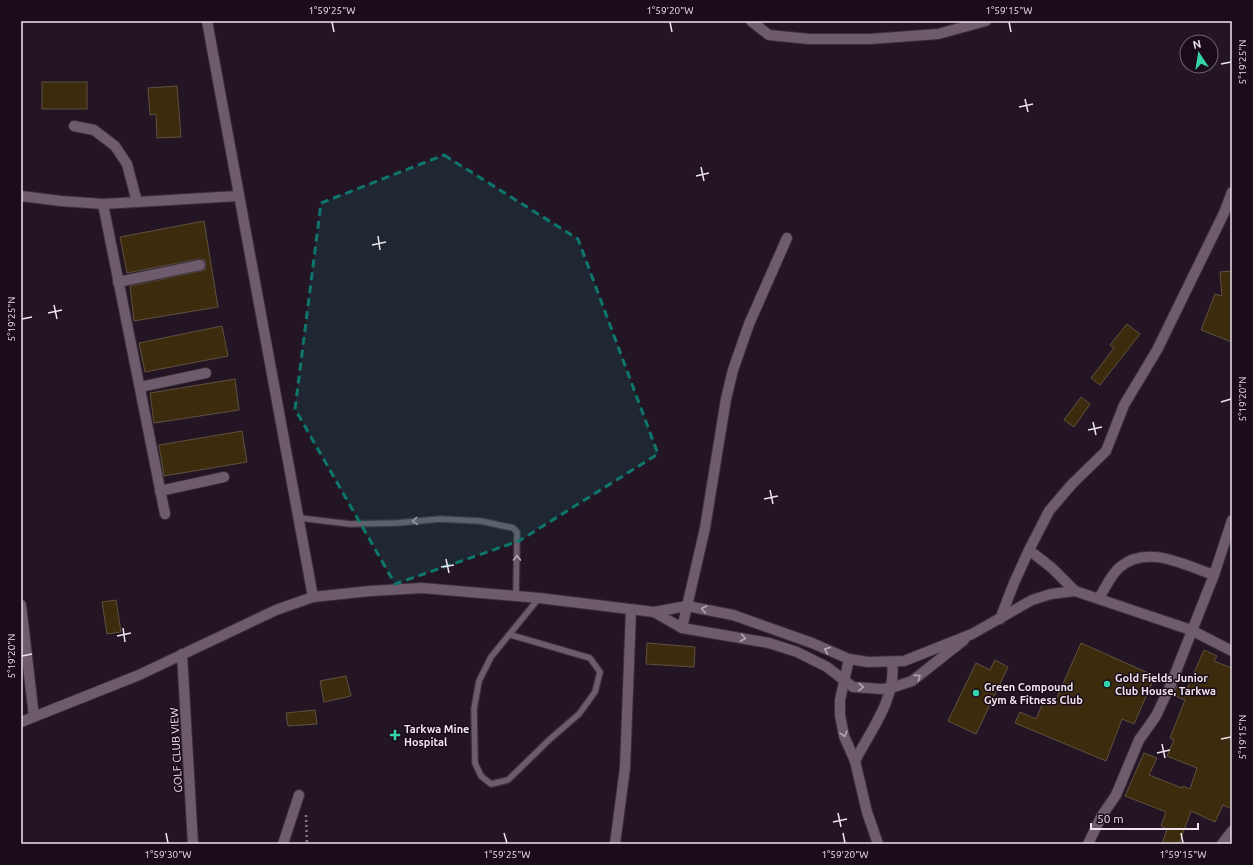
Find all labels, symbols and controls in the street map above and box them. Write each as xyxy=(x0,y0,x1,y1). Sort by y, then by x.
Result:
text: 1°59'25"W xyxy=(308,5,356,16)
text: 1°59'20"W xyxy=(646,5,694,16)
text: 1°59'15"W xyxy=(985,5,1033,16)
north arrow xyxy=(1179,34,1219,74)
text: N xyxy=(1192,37,1202,51)
text: 5°19'25"N xyxy=(1237,40,1248,84)
text: 5°19'25"N xyxy=(6,297,17,341)
text: 5°19'20"N xyxy=(1237,377,1248,421)
one-way arrow xyxy=(412,517,418,526)
one-way arrow xyxy=(513,555,521,561)
one-way arrow xyxy=(701,606,707,614)
one-way arrow xyxy=(740,633,746,642)
text: 5°19'20"N xyxy=(6,634,17,678)
one-way arrow xyxy=(824,646,831,654)
place label: Gold Fields Junior Club House, Tarkwa xyxy=(1115,672,1216,697)
one-way arrow xyxy=(913,675,920,682)
marker: Gold Fields Junior Club House, Tarkwa xyxy=(1102,679,1112,689)
place label: Green Compound Gym & Fitness Club xyxy=(984,681,1083,706)
one-way arrow xyxy=(858,683,864,692)
marker: Green Compound Gym & Fitness Club xyxy=(971,688,981,698)
street label: GOLF CLUB VIEW xyxy=(168,707,184,793)
text: 5°19'15"N xyxy=(1237,715,1248,759)
place label: Tarkwa Mine Hospital xyxy=(404,723,469,748)
marker: Tarkwa Mine Hospital xyxy=(389,729,401,741)
one-way arrow xyxy=(839,730,848,737)
scale bar xyxy=(1091,805,1198,831)
text: 50 m xyxy=(1097,812,1124,825)
text: 1°59'30"W xyxy=(144,849,192,860)
text: 1°59'25"W xyxy=(483,849,531,860)
text: 1°59'20"W xyxy=(821,849,869,860)
text: 1°59'15"W xyxy=(1159,849,1207,860)

